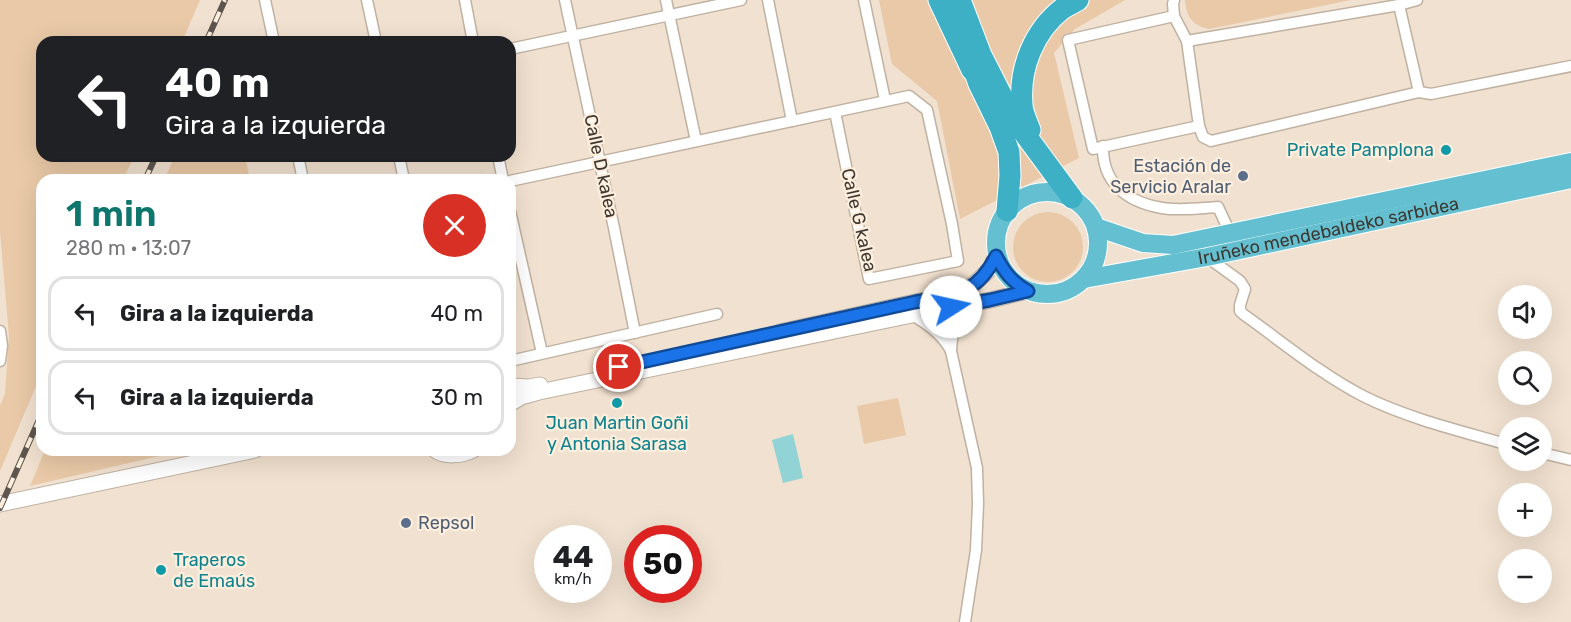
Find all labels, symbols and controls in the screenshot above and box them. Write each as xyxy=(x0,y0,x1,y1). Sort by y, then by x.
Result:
text: 40 m xyxy=(165,58,270,108)
icon: left xyxy=(66,60,144,138)
text: Gira a la izquierda xyxy=(165,109,386,141)
street label: Calle D kalea xyxy=(579,112,623,220)
place label: Private Pamplona xyxy=(1287,139,1434,161)
marker: Private Pamplona xyxy=(1439,143,1453,157)
place label: Estación de Servicio Aralar xyxy=(1110,155,1231,198)
street label: Calle G kalea xyxy=(836,166,882,274)
marker: Estación de Servicio Aralar xyxy=(1236,169,1250,183)
text: 1 min xyxy=(66,192,157,235)
street label: Iruñeko mendebaldeko sarbidea xyxy=(1196,192,1461,269)
button: close xyxy=(423,194,486,257)
text: 280 m · 13:07 xyxy=(66,236,191,260)
position arrow xyxy=(919,275,983,339)
map controls xyxy=(1498,285,1552,603)
button: sound xyxy=(1498,285,1552,339)
icon: left xyxy=(69,297,102,330)
text: Gira a la izquierda xyxy=(120,300,314,327)
text: 40 m xyxy=(430,300,483,327)
pin xyxy=(593,341,644,392)
icon: arrive xyxy=(602,350,635,383)
button: search xyxy=(1498,351,1552,405)
icon: left xyxy=(69,381,102,414)
text: Gira a la izquierda xyxy=(120,384,314,411)
text: 30 m xyxy=(431,384,483,411)
marker: Juan Martin Goñi y Antonia Sarasa xyxy=(610,396,624,410)
place label: Juan Martin Goñi y Antonia Sarasa xyxy=(545,412,689,455)
button: layers xyxy=(1498,417,1552,471)
button: + xyxy=(1498,483,1552,537)
place label: Repsol xyxy=(418,512,474,534)
marker: Repsol xyxy=(399,516,413,530)
speed limit sign: 50 xyxy=(624,525,702,603)
text: 44 xyxy=(553,539,593,575)
place label: Traperos de Emaús xyxy=(173,549,255,592)
button: − xyxy=(1498,549,1552,603)
marker: Traperos de Emaús xyxy=(154,563,168,577)
text: km/h xyxy=(554,570,592,588)

